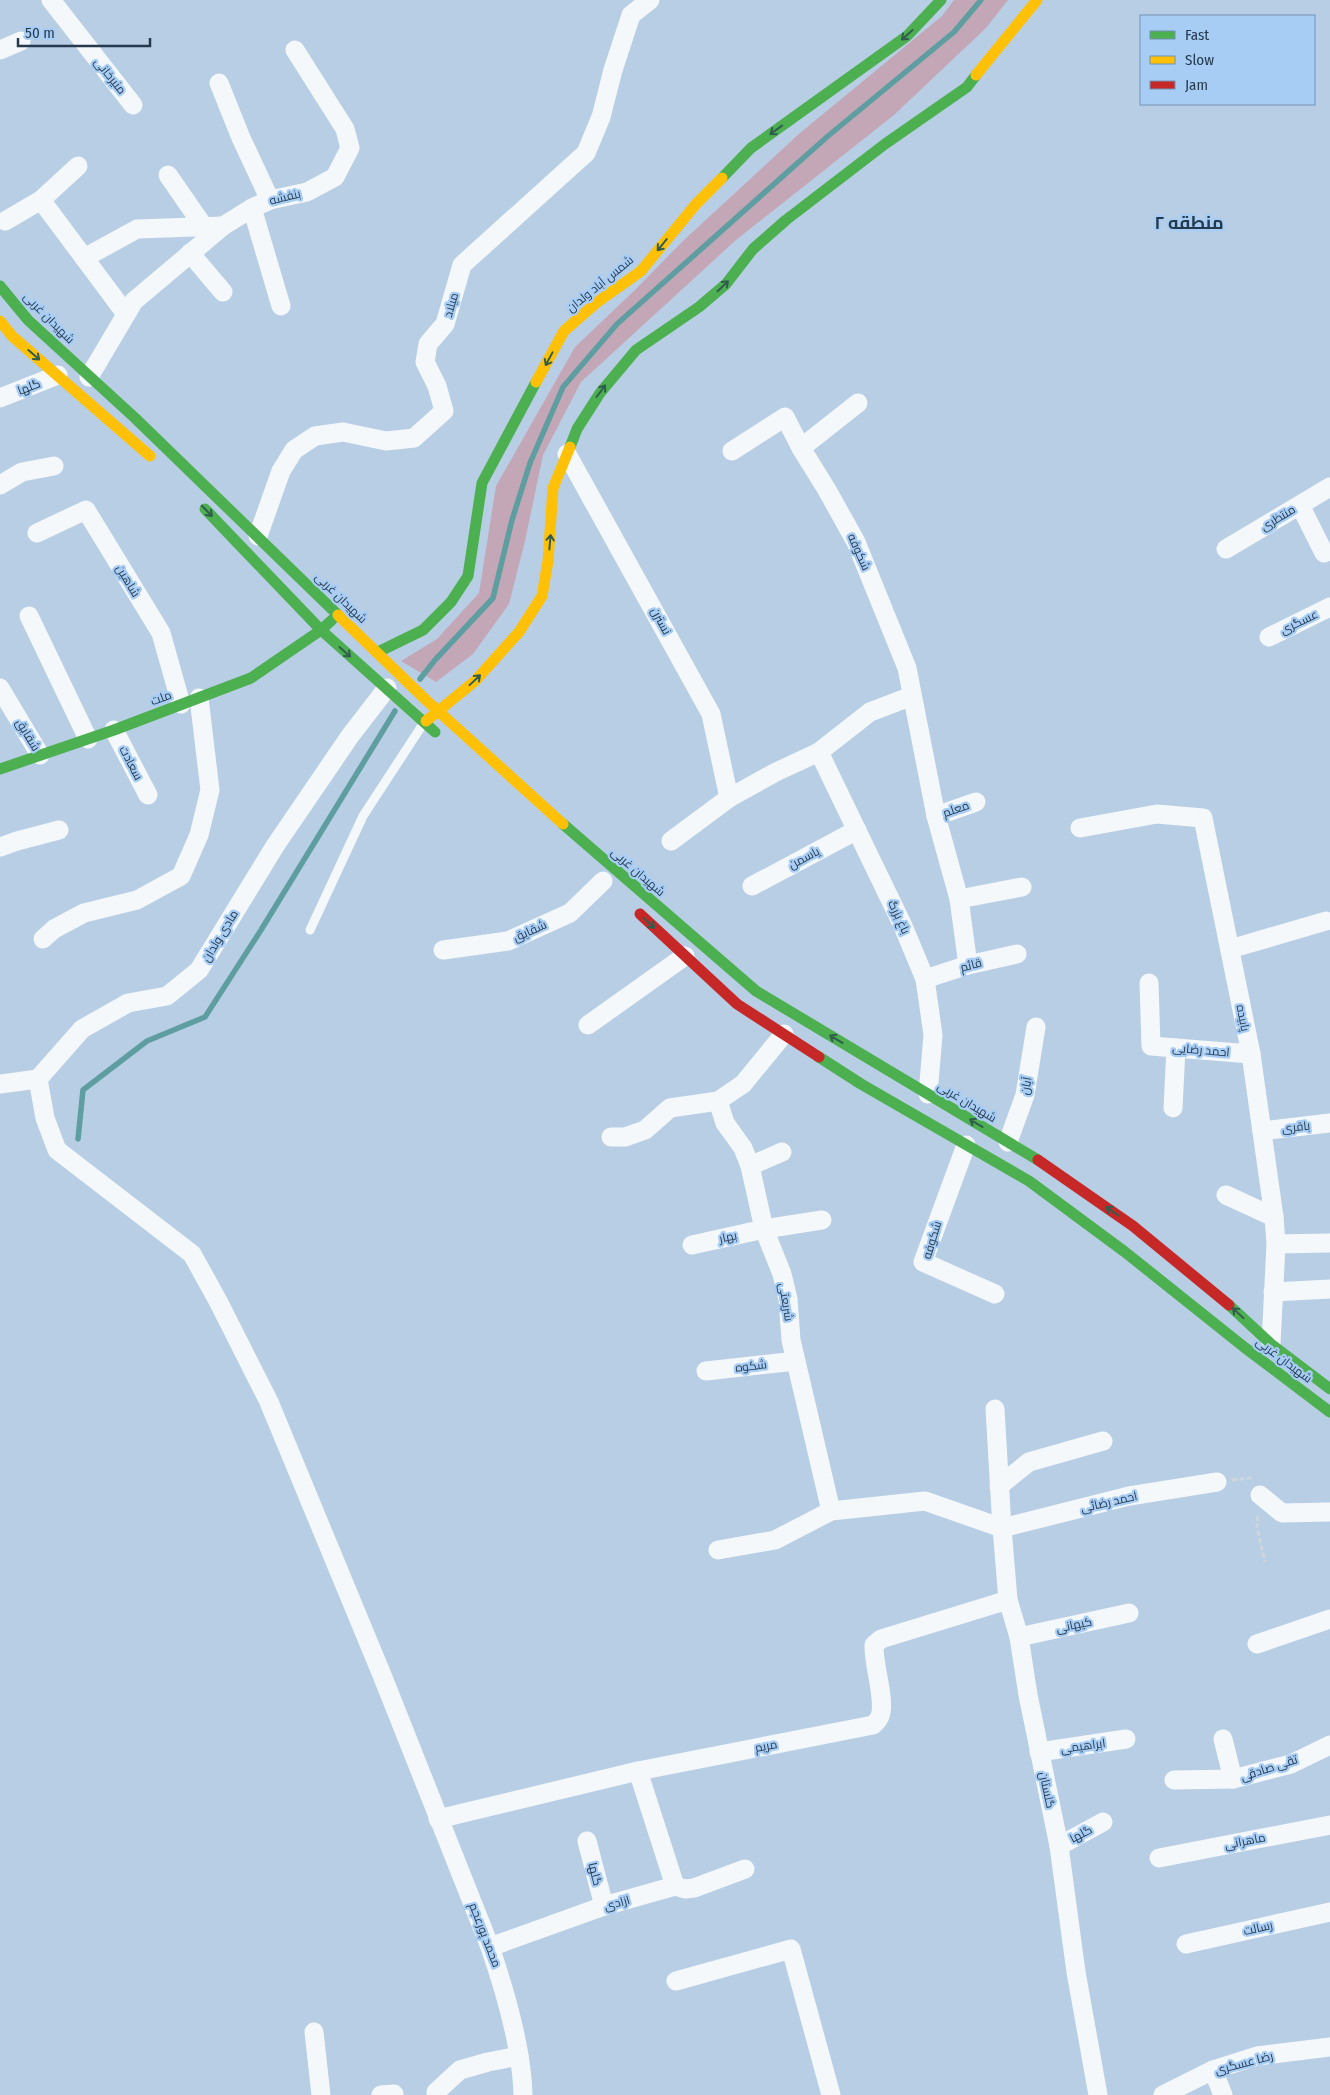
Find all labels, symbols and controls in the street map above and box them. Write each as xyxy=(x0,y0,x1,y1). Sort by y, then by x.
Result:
scale bar xyxy=(18,15,150,47)
legend xyxy=(1140,15,1315,105)
text: 50 m xyxy=(25,24,55,42)
text: Fast xyxy=(1185,26,1209,44)
one-way arrow xyxy=(901,29,914,40)
text: Slow xyxy=(1185,51,1214,69)
street label: منیرخانی xyxy=(91,55,129,97)
text: Jam xyxy=(1185,76,1208,94)
one-way arrow xyxy=(769,125,783,136)
street label: بنفشه xyxy=(268,186,302,208)
district label: منطقه ۲ xyxy=(1154,212,1224,234)
one-way arrow xyxy=(656,239,667,252)
street label: شمس آباد ولدان xyxy=(564,253,636,315)
one-way arrow xyxy=(717,280,730,292)
street label: شهیدان غربی xyxy=(21,290,77,346)
street label: میلاد xyxy=(441,291,461,319)
one-way arrow xyxy=(28,349,41,361)
one-way arrow xyxy=(544,352,554,367)
street label: گلها xyxy=(16,376,42,398)
one-way arrow xyxy=(596,385,607,398)
street label: منتظری xyxy=(1258,502,1298,534)
one-way arrow xyxy=(201,504,213,517)
street label: شکوفه xyxy=(845,531,873,573)
one-way arrow xyxy=(545,534,555,550)
street label: شاهین xyxy=(113,562,143,600)
street label: شهیدان غربی xyxy=(312,570,370,626)
street label: نسترن xyxy=(648,605,674,637)
street label: عسگری xyxy=(1278,607,1320,637)
one-way arrow xyxy=(338,646,351,658)
one-way arrow xyxy=(469,674,481,686)
street label: ملت xyxy=(149,688,173,708)
street label: شقایق xyxy=(13,716,43,754)
street label: سعادت xyxy=(116,744,146,782)
street label: معلم xyxy=(941,798,971,821)
street label: یاسمن xyxy=(786,844,823,872)
street label: شهیدان غربی xyxy=(608,845,668,899)
street label: باغ بزرگ xyxy=(884,898,913,936)
street label: مادی ولدان xyxy=(199,907,241,965)
street label: شقایق xyxy=(511,917,549,945)
one-way arrow xyxy=(643,917,656,929)
street label: قائم xyxy=(959,955,984,976)
street label: پابیده xyxy=(1232,1003,1253,1034)
one-way arrow xyxy=(830,1034,844,1044)
street label: احمد رضایی xyxy=(1172,1041,1230,1059)
street label: آبان xyxy=(1017,1075,1035,1096)
street label: شهیدان غربی xyxy=(935,1079,999,1125)
one-way arrow xyxy=(969,1117,983,1127)
street label: باقری xyxy=(1281,1119,1311,1135)
one-way arrow xyxy=(1105,1206,1119,1216)
street label: شکوفه xyxy=(920,1219,944,1261)
street label: بهار xyxy=(717,1228,738,1246)
street label: شریعتی xyxy=(776,1282,796,1322)
one-way arrow xyxy=(1232,1308,1245,1319)
street label: شهیدان غربی xyxy=(1253,1334,1315,1386)
street label: شکوه xyxy=(734,1357,768,1375)
street label: احمد رضائی xyxy=(1079,1489,1139,1515)
street label: کیهانی xyxy=(1055,1614,1093,1636)
street label: ابراهیمی xyxy=(1060,1736,1106,1756)
street label: مریم xyxy=(754,1737,779,1756)
street label: تقی صادقی xyxy=(1239,1752,1300,1784)
street label: گلستان xyxy=(1036,1770,1058,1810)
street label: گلها xyxy=(1067,1822,1095,1846)
street label: ماهرانی xyxy=(1223,1830,1267,1852)
street label: گلها xyxy=(585,1861,605,1887)
street label: ازادی xyxy=(602,1893,632,1913)
street label: محمد پورعجم xyxy=(464,1901,504,1970)
street label: رسالت xyxy=(1242,1918,1274,1938)
street label: رضا عسگری xyxy=(1213,2049,1275,2077)

